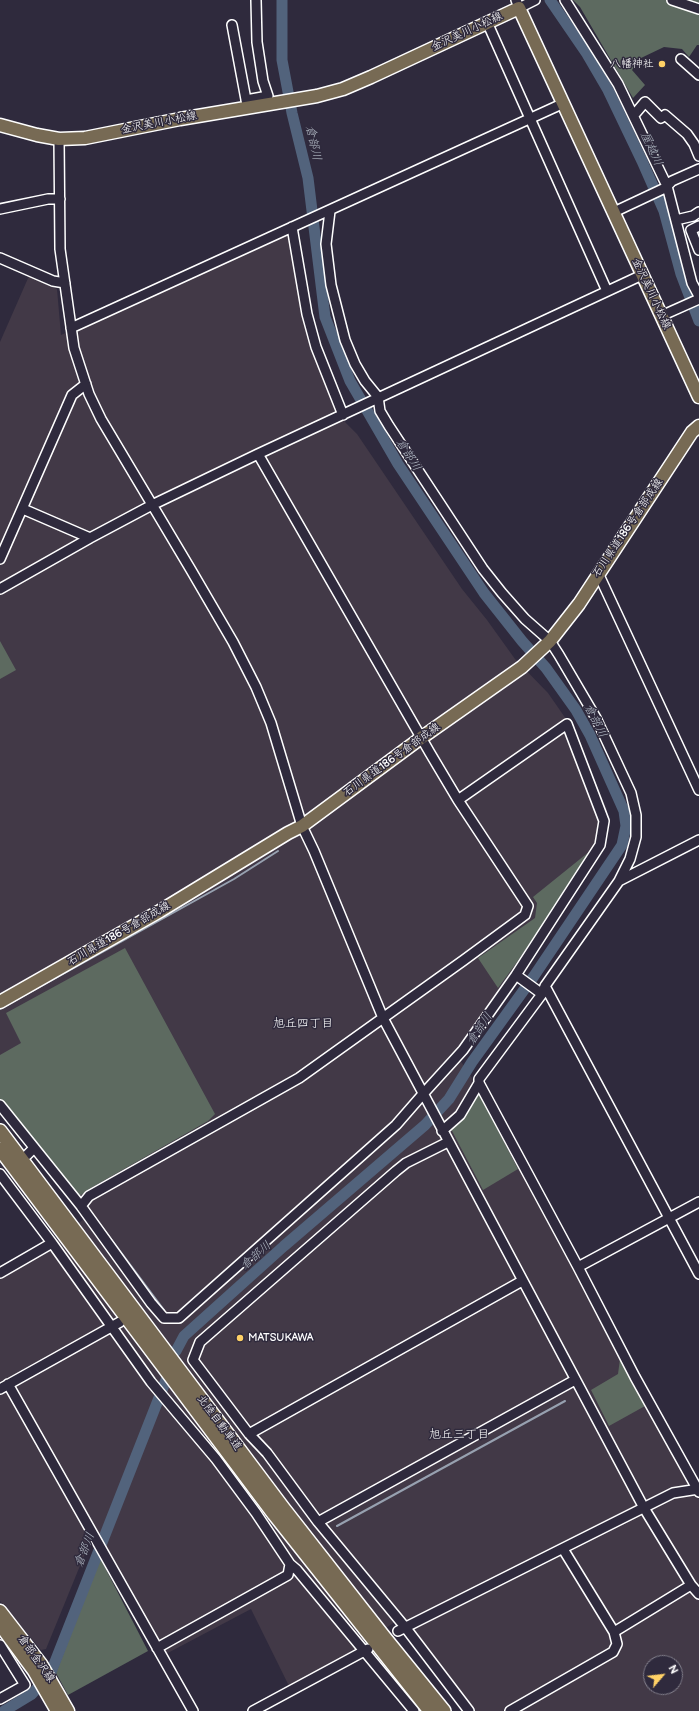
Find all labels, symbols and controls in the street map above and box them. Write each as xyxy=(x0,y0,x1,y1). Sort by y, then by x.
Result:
street label: 金沢美川小松線 xyxy=(429,10,505,54)
place label: 八幡神社 xyxy=(610,57,654,71)
marker: 八幡神社 xyxy=(657,59,667,69)
street label: 金沢美川小松線 xyxy=(120,109,198,137)
water label: 倉部川 xyxy=(302,124,324,162)
water label: 屋越川 xyxy=(637,130,665,168)
street label: 金沢美川小松線 xyxy=(629,256,673,332)
water label: 倉部川 xyxy=(392,436,424,474)
street label: 石川県道186号倉部成線 xyxy=(590,476,666,580)
water label: 倉部川 xyxy=(580,702,610,740)
street label: 石川県道186号倉部成線 xyxy=(341,720,443,800)
street label: 石川県道186号倉部成線 xyxy=(65,899,173,969)
water label: 倉部川 xyxy=(464,1010,496,1048)
district label: 旭丘四丁目 xyxy=(273,1017,333,1031)
water label: 倉部川 xyxy=(238,1239,274,1273)
place label: MATSUKAWA xyxy=(248,1331,313,1345)
marker: MATSUKAWA xyxy=(235,1333,245,1343)
street label: 北陸自動車道 xyxy=(194,1393,244,1453)
district label: 旭丘三丁目 xyxy=(429,1428,489,1442)
water label: 倉部川 xyxy=(72,1531,98,1569)
street label: 倉部金沢線 xyxy=(15,1633,57,1685)
north arrow xyxy=(643,1655,683,1695)
text: N xyxy=(665,1663,681,1676)

